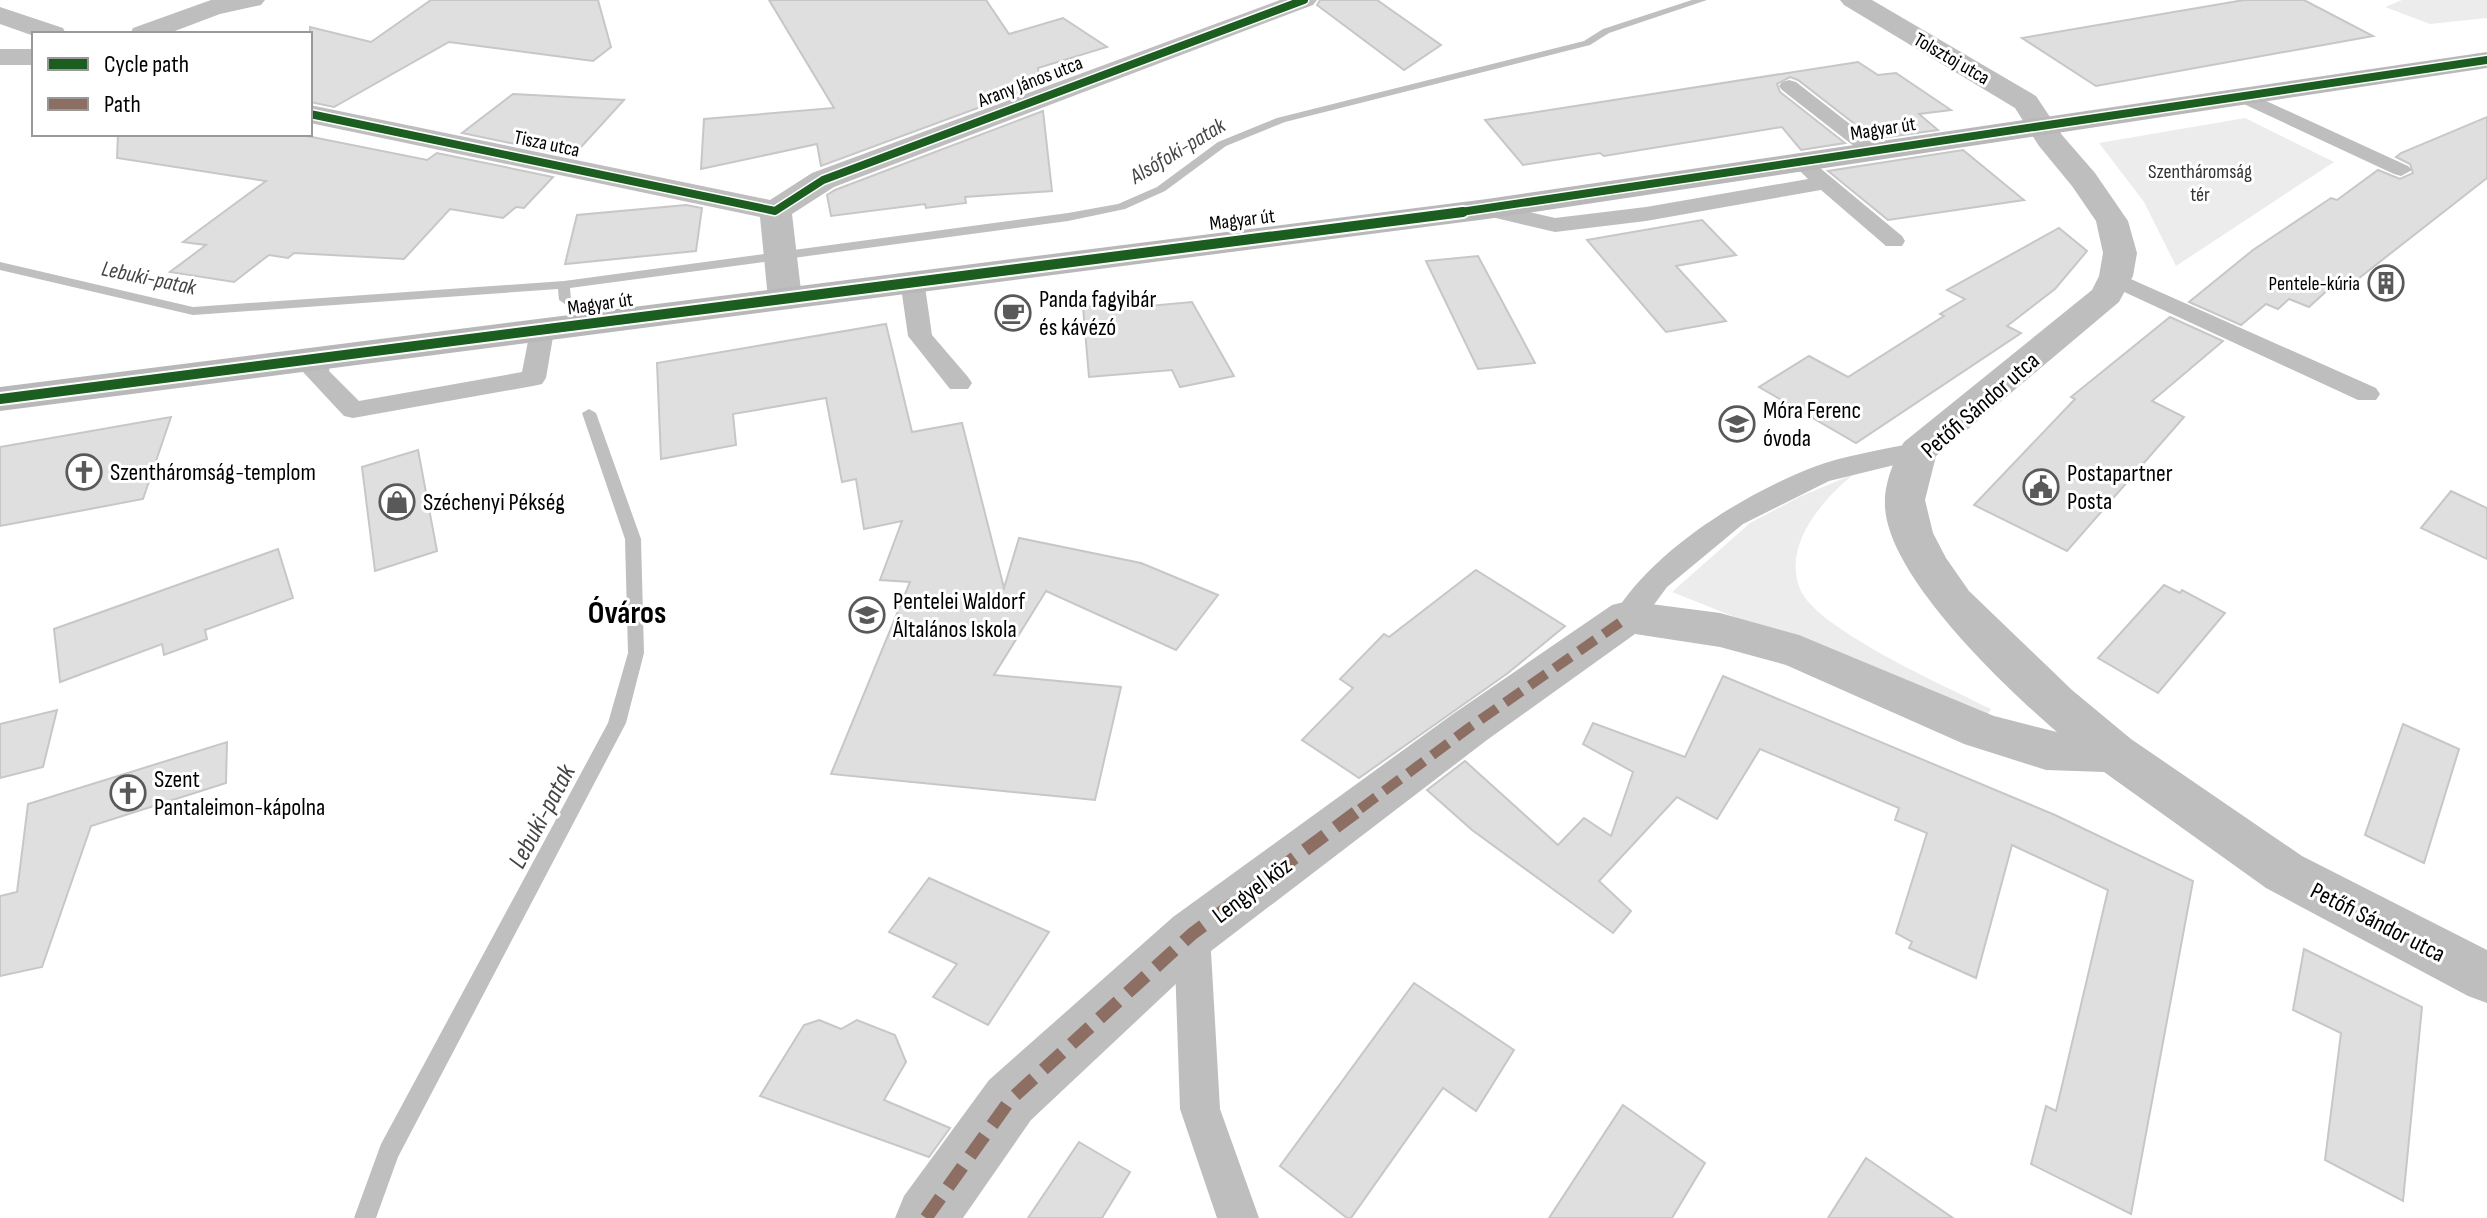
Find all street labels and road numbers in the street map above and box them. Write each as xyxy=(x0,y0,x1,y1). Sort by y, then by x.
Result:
street label: Tolsztoj utca xyxy=(1909,28,1994,90)
street label: Arany János utca xyxy=(974,51,1086,113)
street label: Magyar út xyxy=(1849,112,1918,146)
street label: Tisza utca xyxy=(512,125,582,163)
street label: Magyar út xyxy=(1208,204,1276,236)
street label: Magyar út xyxy=(566,288,634,320)
street label: Petőfi Sándor utca xyxy=(1915,346,2045,465)
street label: Lengyel köz xyxy=(1207,851,1298,930)
street label: Petőfi Sándor utca xyxy=(2306,876,2450,969)

